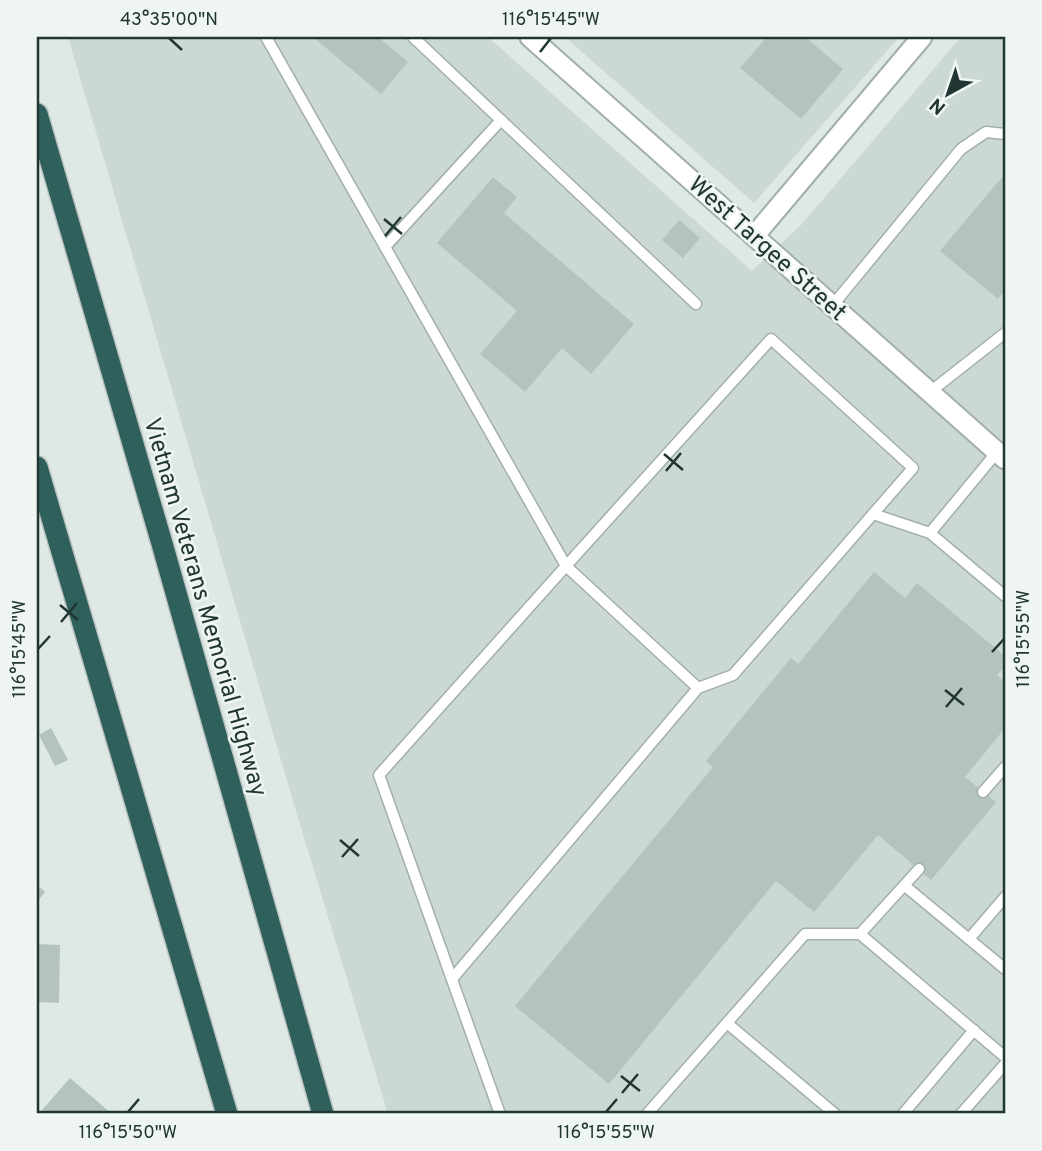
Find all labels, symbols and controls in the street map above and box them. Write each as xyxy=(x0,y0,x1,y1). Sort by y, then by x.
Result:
text: 43°35'00"N xyxy=(120,9,218,32)
text: 116°15'45"W xyxy=(502,9,600,32)
north arrow xyxy=(912,60,982,130)
text: N xyxy=(925,92,951,119)
street label: West Targee Street xyxy=(681,171,852,328)
street label: Vietnam Veterans Memorial Highway xyxy=(136,415,273,800)
text: 116°15'55"W xyxy=(1013,590,1036,688)
text: 116°15'45"W xyxy=(9,600,32,698)
text: 116°15'50"W xyxy=(79,1122,177,1145)
text: 116°15'55"W xyxy=(557,1122,655,1145)

